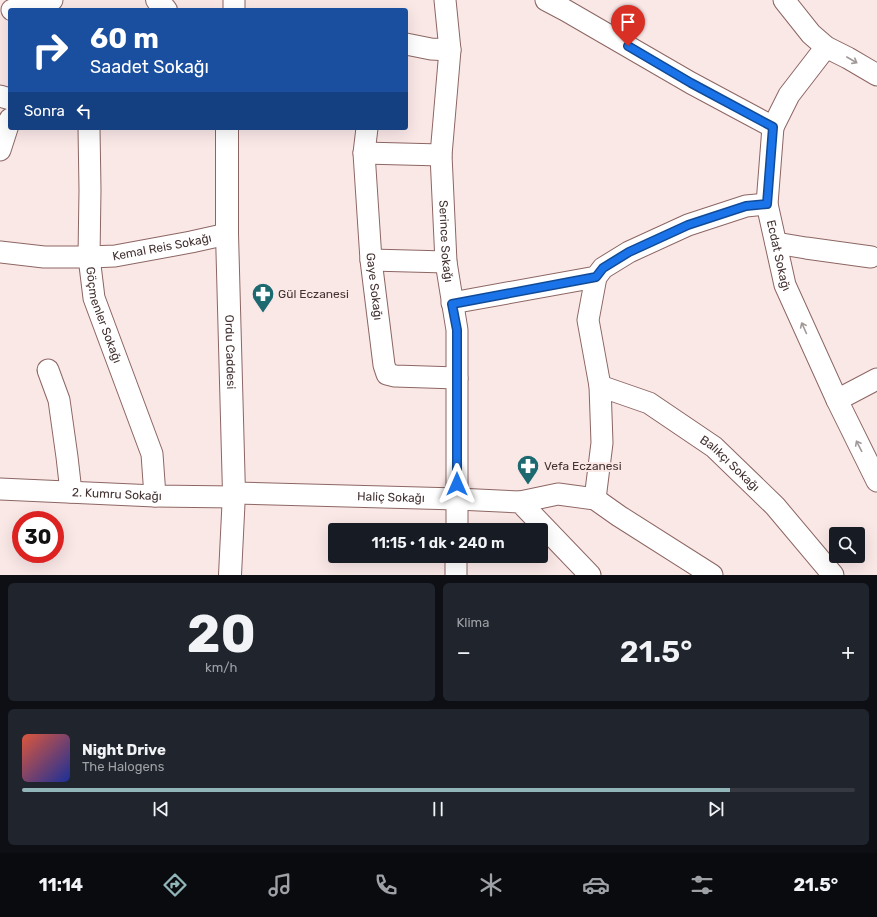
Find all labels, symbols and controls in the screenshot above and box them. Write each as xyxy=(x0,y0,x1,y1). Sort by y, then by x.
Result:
pin xyxy=(611,5,645,46)
icon: arrive xyxy=(617,11,639,33)
text: 60 m xyxy=(90,22,159,55)
icon: right xyxy=(24,24,76,76)
text: Saadet Sokağı xyxy=(90,56,209,78)
one-way arrow xyxy=(846,57,858,65)
icon: left xyxy=(73,100,95,122)
text: Sonra xyxy=(24,102,65,120)
street label: Serince Sokağı xyxy=(436,200,456,283)
street label: Ecdat Sokağı xyxy=(764,219,794,293)
street label: Kemal Reis Sokağı xyxy=(111,231,213,263)
street label: Gaye Sokağı xyxy=(364,252,385,321)
street label: Göçmenler Sokağı xyxy=(83,266,125,365)
pharmacy icon: Gül Eczanesi xyxy=(250,281,276,314)
place label: Gül Eczanesi xyxy=(278,287,349,301)
street label: Ordu Caddesi xyxy=(222,315,238,390)
one-way arrow xyxy=(800,322,807,334)
street label: Balıkçı Sokağı xyxy=(697,433,763,494)
one-way arrow xyxy=(855,440,863,452)
pharmacy icon: Vefa Eczanesi xyxy=(515,453,541,486)
place label: Vefa Eczanesi xyxy=(544,459,622,473)
position arrow xyxy=(436,463,478,505)
street label: 2. Kumru Sokağı xyxy=(72,485,162,503)
street label: Haliç Sokağı xyxy=(357,489,425,505)
speed limit sign: 30 xyxy=(12,511,64,563)
map controls xyxy=(829,527,865,563)
button: search xyxy=(829,527,865,563)
text: 11:15 · 1 dk · 240 m xyxy=(371,534,505,552)
text: 20 xyxy=(187,603,256,665)
text: Klima xyxy=(457,615,489,630)
text: 21.5° xyxy=(620,634,692,670)
text: − xyxy=(457,639,471,666)
text: + xyxy=(841,639,855,666)
text: km/h xyxy=(205,660,237,675)
text: Night Drive xyxy=(82,741,166,759)
text: The Halogens xyxy=(82,759,164,774)
icon: previous xyxy=(150,798,172,820)
icon: pause xyxy=(427,798,449,820)
icon: next xyxy=(705,798,727,820)
icon: directions xyxy=(161,871,189,899)
icon: music xyxy=(266,871,294,899)
icon: phone xyxy=(372,871,400,899)
icon: climate xyxy=(477,871,505,899)
icon: car xyxy=(582,871,610,899)
icon: filters xyxy=(688,871,716,899)
text: 11:14 xyxy=(39,874,83,896)
text: 21.5° xyxy=(793,874,838,896)

